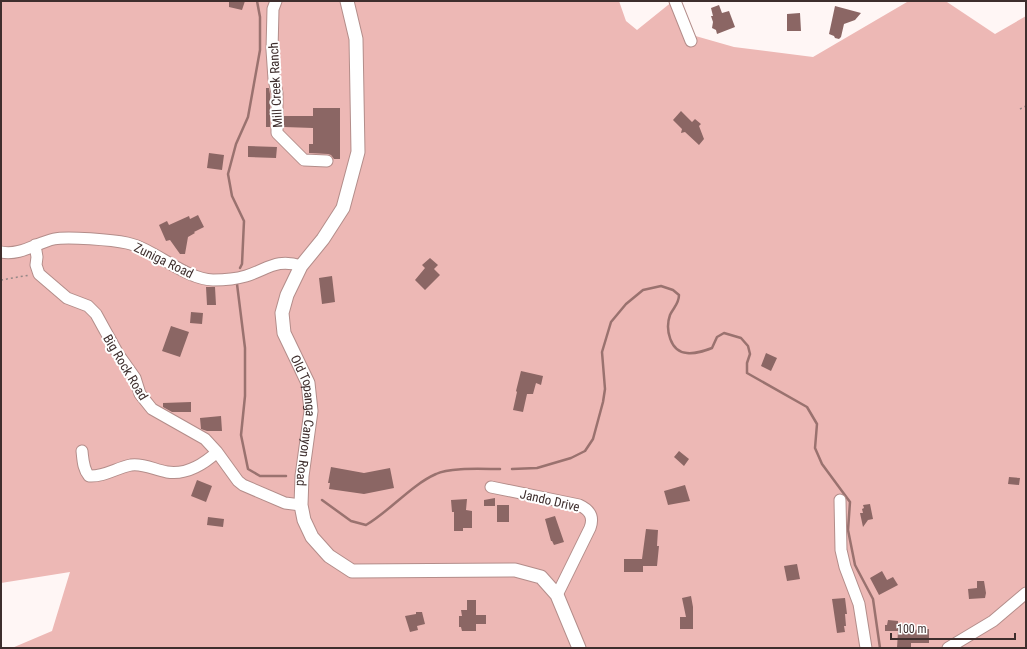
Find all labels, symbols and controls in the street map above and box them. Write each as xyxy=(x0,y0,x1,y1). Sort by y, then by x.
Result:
street label: Mill Creek Ranch xyxy=(266,42,285,128)
street label: Zuniga Road xyxy=(132,240,196,281)
street label: Big Rock Road xyxy=(100,332,151,403)
street label: Old Topanga Canyon Road xyxy=(288,353,318,486)
street label: Jando Drive xyxy=(519,486,581,515)
scale bar xyxy=(891,615,1015,641)
text: 100 m xyxy=(897,622,927,636)

